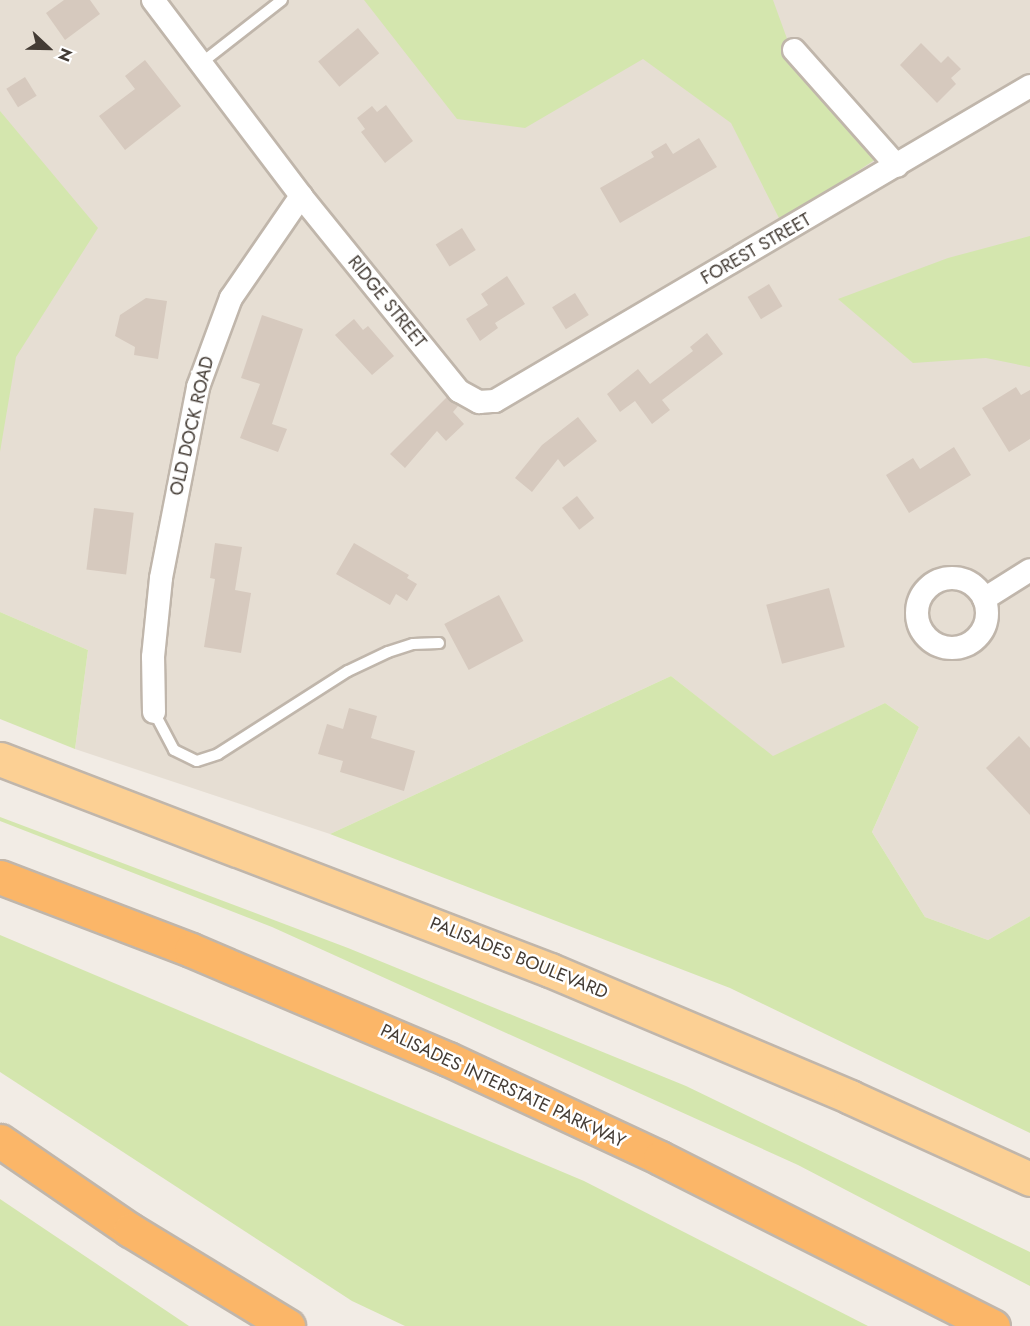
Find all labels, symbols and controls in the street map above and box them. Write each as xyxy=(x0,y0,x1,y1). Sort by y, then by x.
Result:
north arrow xyxy=(18,18,78,78)
text: N xyxy=(52,45,78,65)
street label: FOREST STREET xyxy=(697,209,815,289)
street label: RIDGE STREET xyxy=(343,252,431,352)
street label: OLD DOCK ROAD xyxy=(165,354,219,498)
street label: PALISADES BOULEVARD xyxy=(427,912,611,1004)
street label: PALISADES INTERSTATE PARKWAY xyxy=(377,1020,629,1152)

